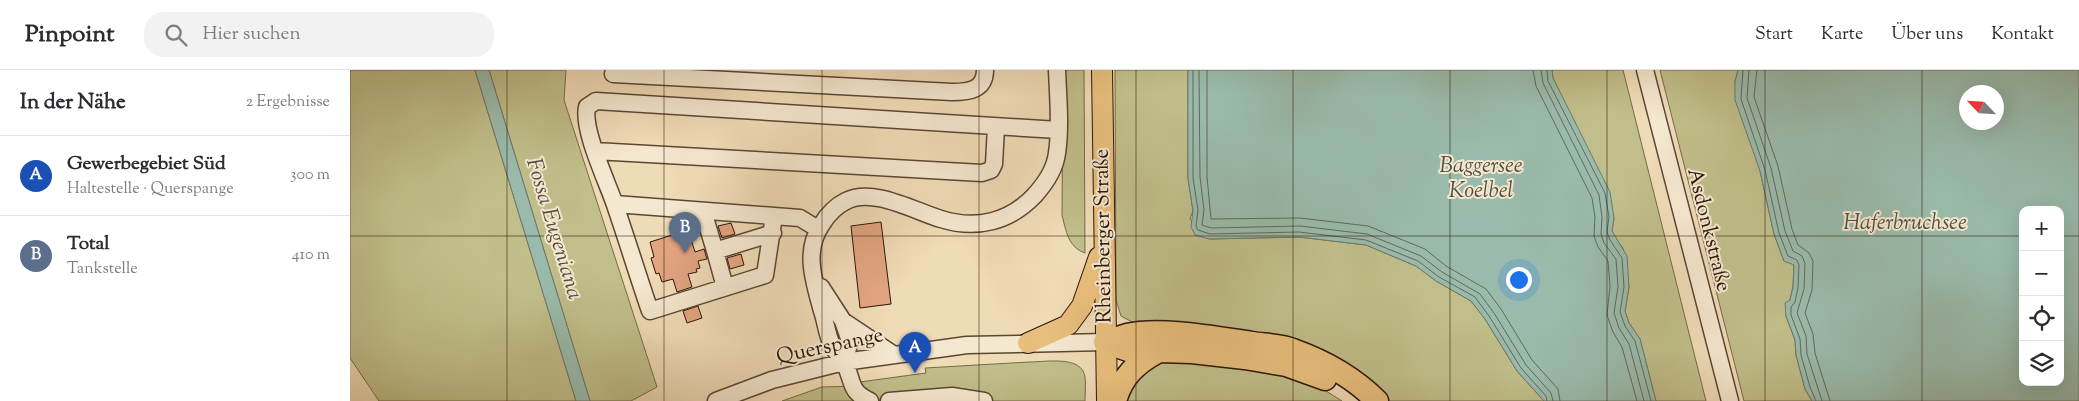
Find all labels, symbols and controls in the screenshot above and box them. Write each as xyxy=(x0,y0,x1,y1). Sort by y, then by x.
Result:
search box xyxy=(144,12,494,57)
text: Pinpoint xyxy=(25,18,114,52)
icon: search xyxy=(162,21,190,49)
text: Hier suchen xyxy=(202,21,301,48)
text: Start xyxy=(1755,22,1793,48)
text: Karte xyxy=(1821,22,1863,48)
text: Über uns xyxy=(1891,22,1963,48)
text: Kontakt xyxy=(1991,22,2054,48)
north arrow xyxy=(1959,85,2004,130)
text: In der Nähe xyxy=(20,88,126,118)
text: 2 Ergebnisse xyxy=(246,91,330,114)
street label: Rheinberger Straße xyxy=(1087,148,1121,324)
text: Gewerbegebiet Süd xyxy=(67,151,226,178)
water label: Baggersee Koelbel xyxy=(1439,151,1523,208)
water label: Fossa Eugeniana xyxy=(516,154,590,304)
text: A xyxy=(30,164,43,187)
text: 300 m xyxy=(290,164,330,187)
street label: Asdonkstraße xyxy=(1678,165,1738,295)
text: Haltestelle · Querspange xyxy=(67,178,234,201)
map controls xyxy=(2019,206,2064,386)
button: + xyxy=(2019,206,2064,251)
water label: Haferbruchsee xyxy=(1843,208,1967,240)
pin: B xyxy=(669,212,701,253)
text: Total xyxy=(67,231,110,258)
text: B xyxy=(31,244,41,267)
text: 410 m xyxy=(292,244,330,267)
button: − xyxy=(2019,251,2064,296)
text: Tankstelle xyxy=(67,258,138,281)
your location xyxy=(1506,267,1532,293)
button: locate xyxy=(2019,296,2064,341)
street label: Querspange xyxy=(774,321,886,373)
pin: A xyxy=(899,332,931,373)
button: layers xyxy=(2019,341,2064,386)

